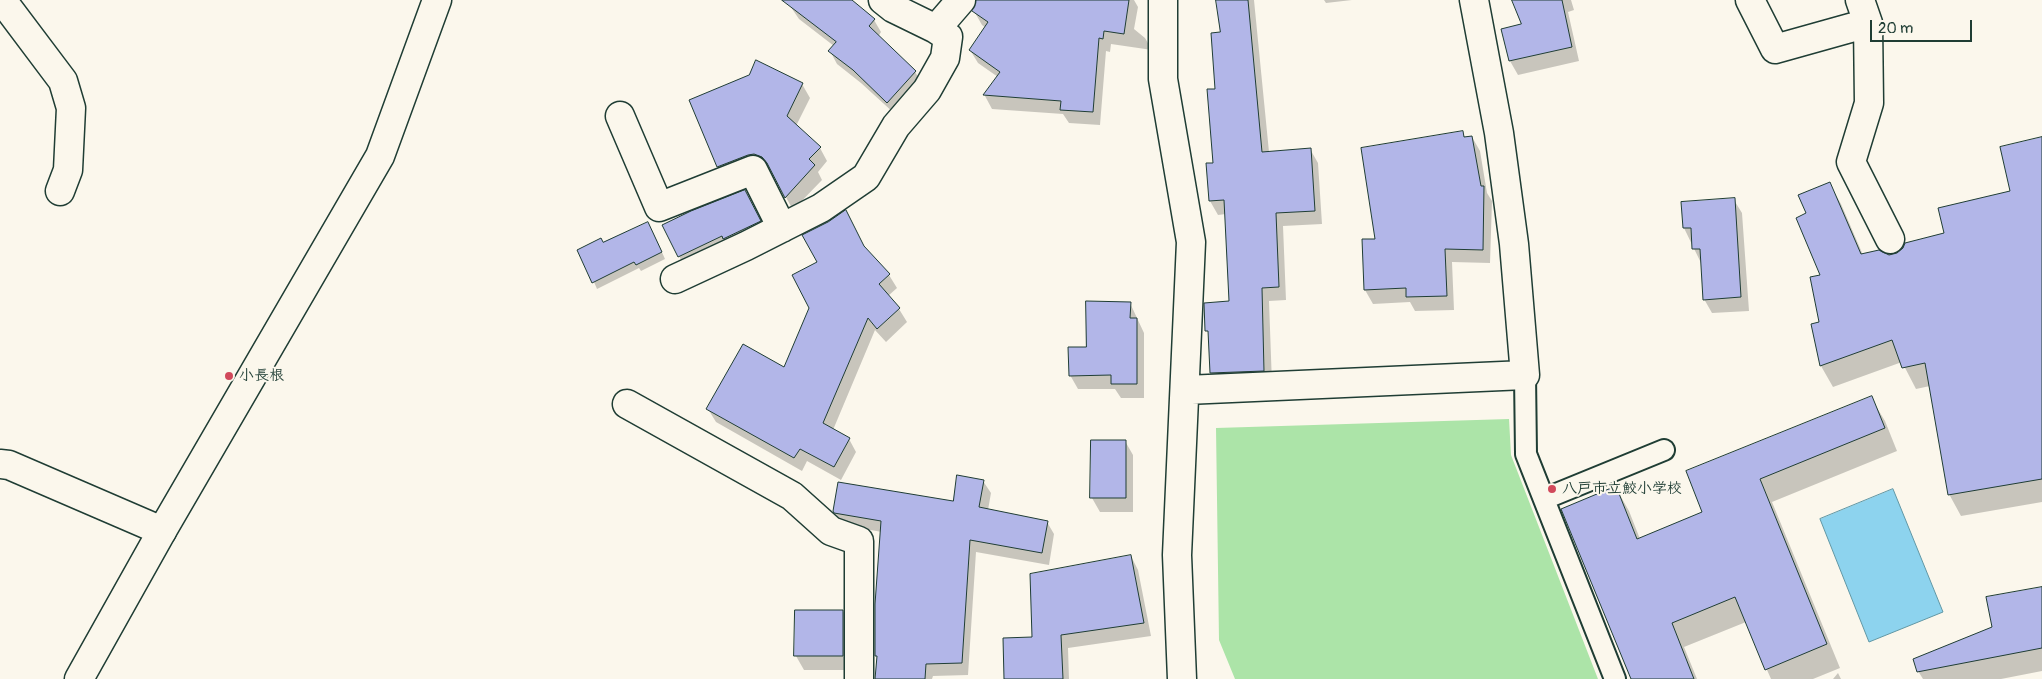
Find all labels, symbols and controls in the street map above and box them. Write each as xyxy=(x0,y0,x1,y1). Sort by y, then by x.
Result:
scale bar xyxy=(1872,10,1974,42)
text: 20 m xyxy=(1878,19,1913,38)
place label: 小長根 xyxy=(239,367,284,385)
marker: 小長根 xyxy=(223,370,235,382)
place label: 八戸市立鮫小学校 xyxy=(1562,480,1682,498)
marker: 八戸市立鮫小学校 xyxy=(1546,483,1558,495)

